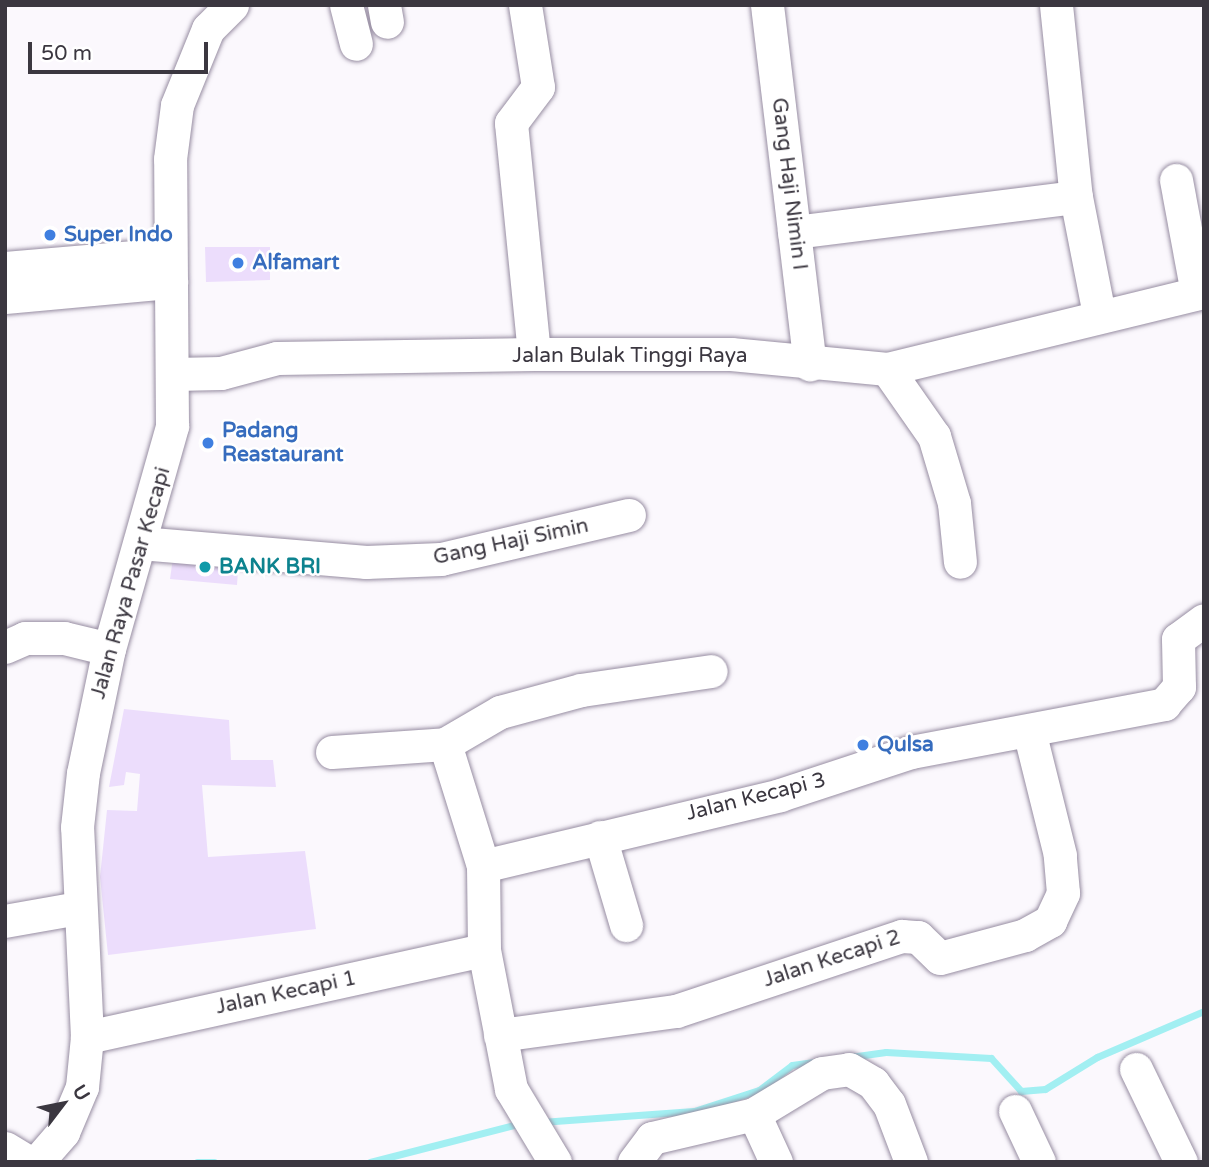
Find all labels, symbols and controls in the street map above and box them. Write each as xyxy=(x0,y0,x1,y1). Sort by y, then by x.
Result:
scale bar xyxy=(32,28,212,72)
text: 50 m xyxy=(41,41,92,66)
street label: Gang Haji Nimin I xyxy=(766,96,812,272)
place label: Super Indo xyxy=(64,222,173,248)
marker: Super Indo xyxy=(42,227,58,243)
place label: Alfamart xyxy=(252,250,339,276)
marker: Alfamart xyxy=(230,255,246,271)
street label: Jalan Bulak Tinggi Raya xyxy=(512,343,748,369)
place label: Padang Reastaurant xyxy=(222,418,344,468)
marker: Padang Reastaurant xyxy=(200,435,216,451)
street label: Jalan Raya Pasar Kecapi xyxy=(86,464,176,702)
street label: Gang Haji Simin xyxy=(431,513,591,571)
place label: BANK BRI xyxy=(219,554,321,580)
marker: BANK BRI xyxy=(197,559,213,575)
place label: Qulsa xyxy=(877,732,934,758)
marker: Qulsa xyxy=(855,737,871,753)
street label: Jalan Kecapi 3 xyxy=(684,767,828,827)
street label: Jalan Kecapi 2 xyxy=(760,925,904,993)
street label: Jalan Kecapi 1 xyxy=(213,966,359,1020)
north arrow xyxy=(28,1069,98,1139)
text: U xyxy=(68,1081,94,1105)

